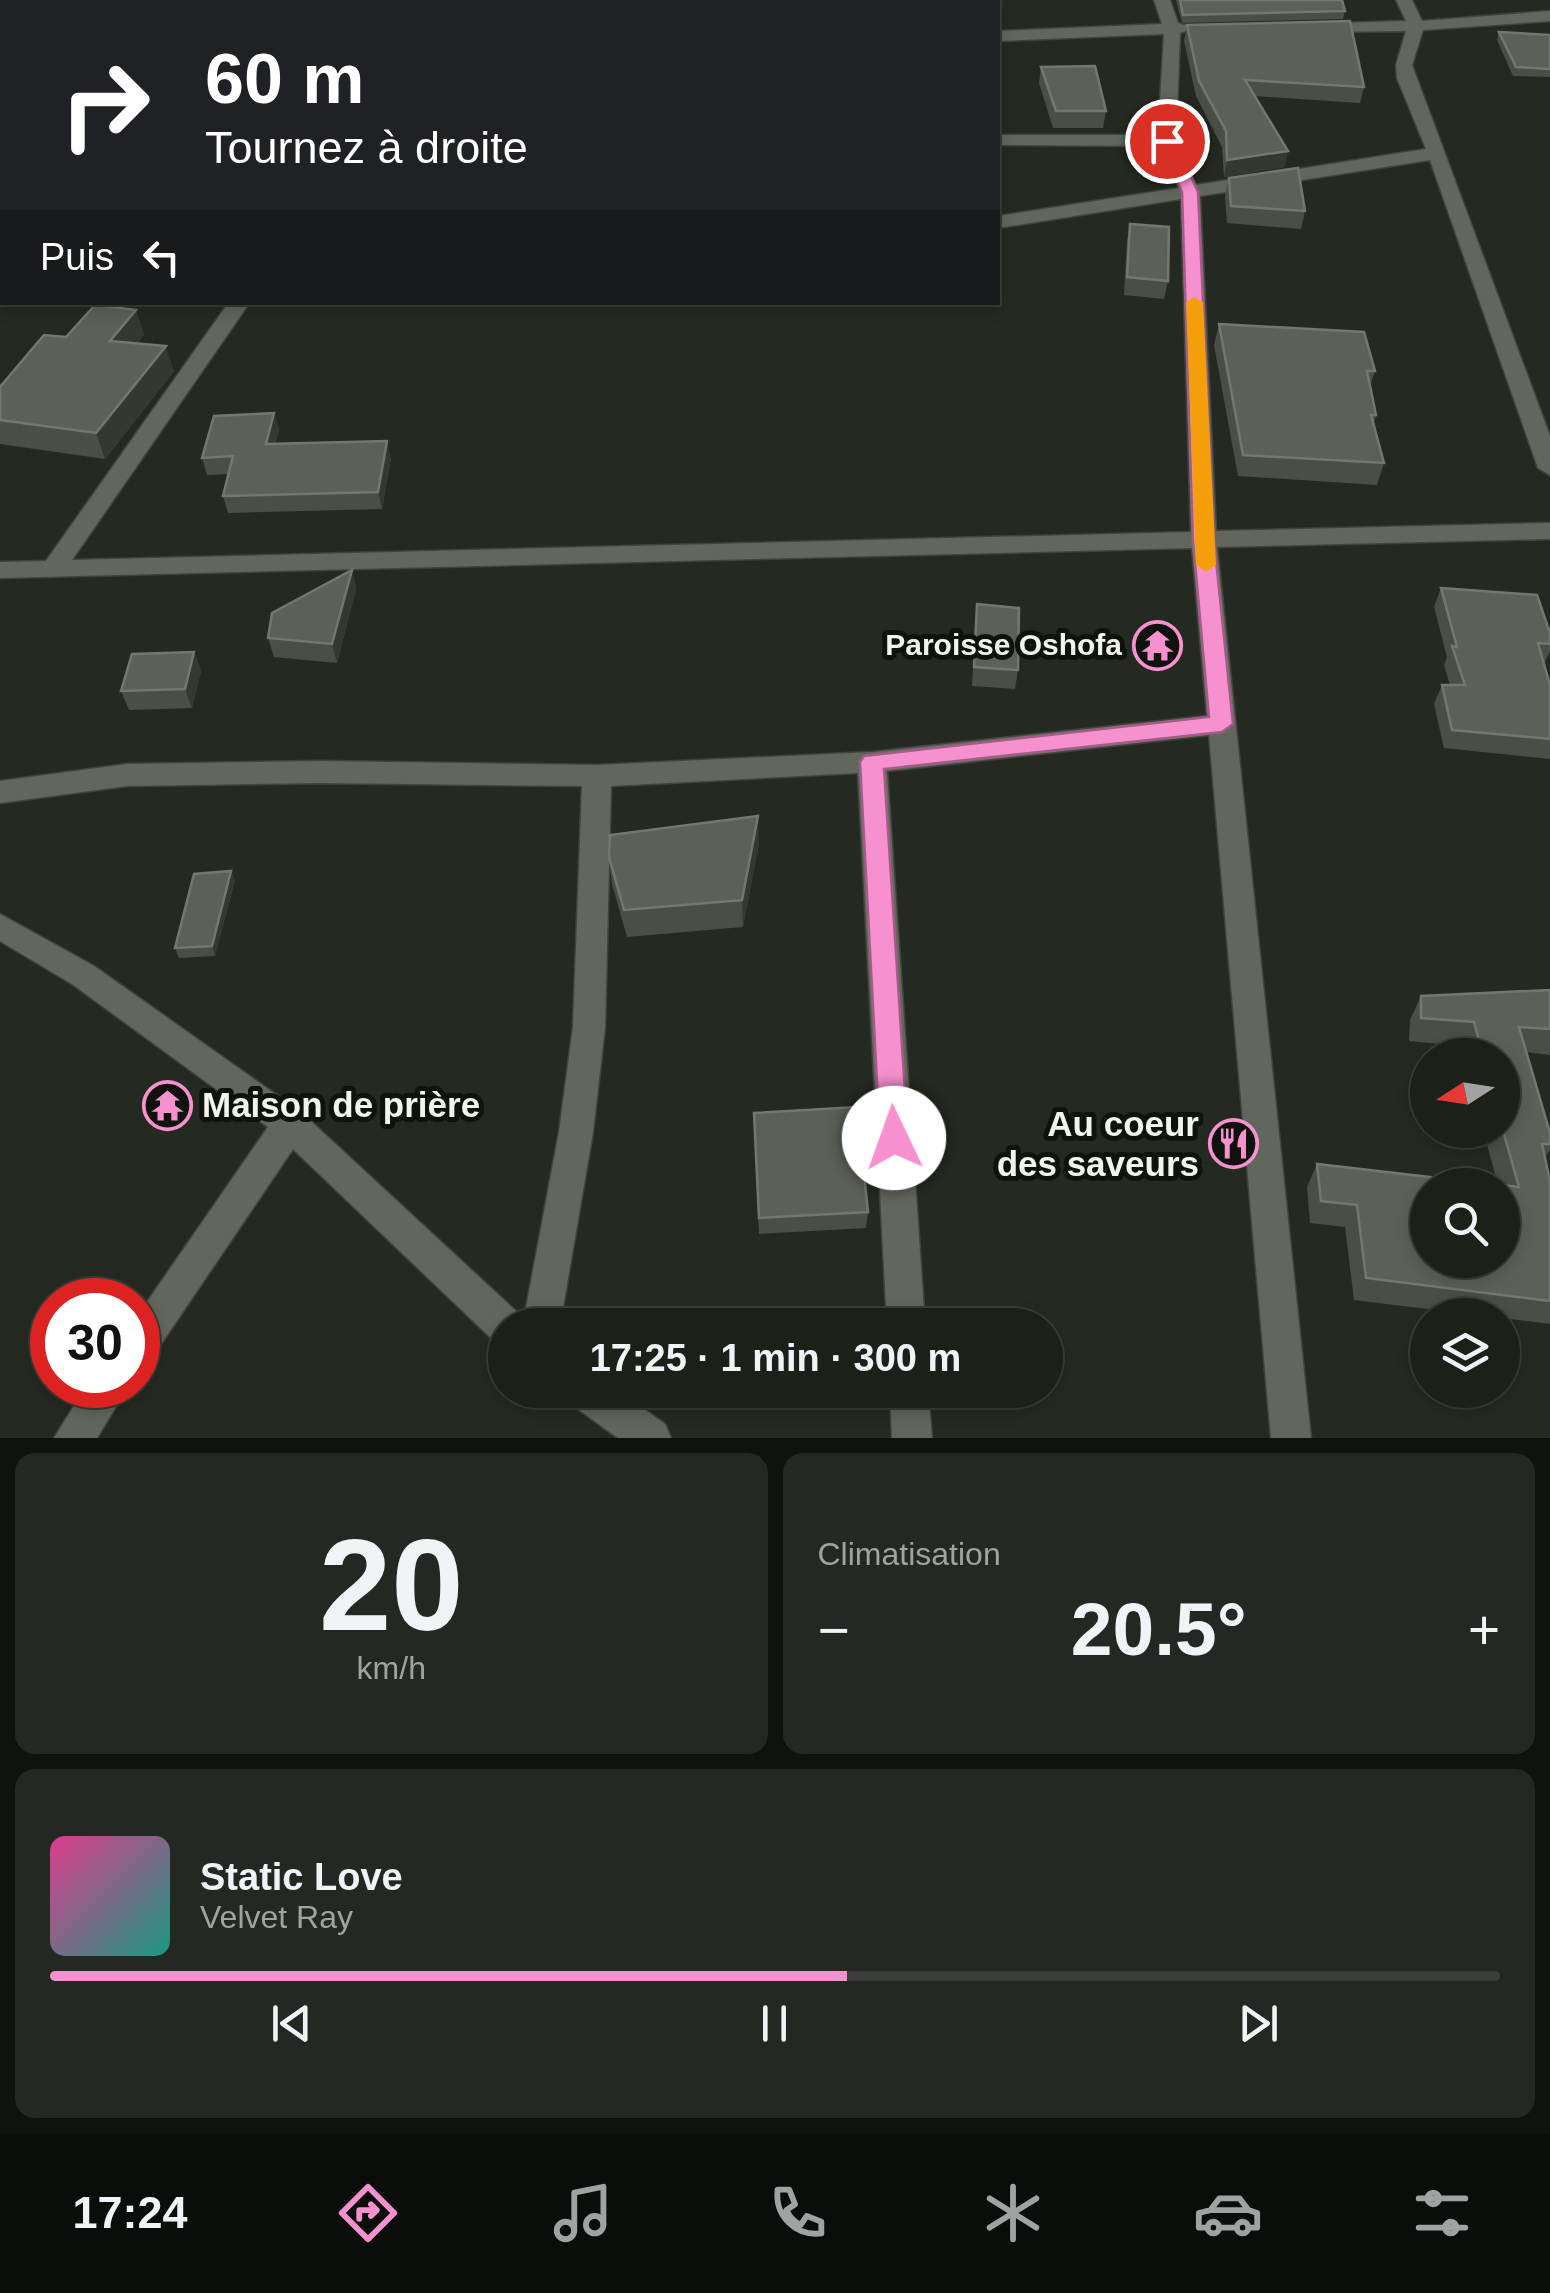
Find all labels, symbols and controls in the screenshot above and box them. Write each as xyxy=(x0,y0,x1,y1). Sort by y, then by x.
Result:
icon: right xyxy=(40,40,170,170)
text: 60 m xyxy=(205,40,365,118)
pin xyxy=(1125,99,1210,184)
icon: arrive xyxy=(1140,114,1195,169)
text: Tournez à droite xyxy=(205,122,528,173)
icon: left xyxy=(134,230,189,285)
text: Puis xyxy=(40,236,114,278)
temple icon: Paroisse Oshofa xyxy=(1131,619,1183,671)
place label: Paroisse Oshofa xyxy=(885,628,1122,661)
north arrow xyxy=(1410,1038,1520,1148)
map controls xyxy=(1410,1038,1520,1408)
temple icon: Maison de prière xyxy=(141,1079,193,1131)
place label: Maison de prière xyxy=(202,1085,480,1124)
position arrow xyxy=(842,1086,946,1190)
place label: Au coeur des saveurs xyxy=(997,1104,1199,1183)
restaurant icon: Au coeur des saveurs xyxy=(1208,1118,1260,1170)
button: search xyxy=(1410,1168,1520,1278)
speed limit sign: 30 xyxy=(30,1278,160,1408)
button: layers xyxy=(1410,1298,1520,1408)
text: 17:25 · 1 min · 300 m xyxy=(590,1337,961,1379)
text: 20 xyxy=(319,1512,464,1658)
text: Climatisation xyxy=(818,1536,1001,1572)
text: 20.5° xyxy=(1071,1587,1247,1671)
text: − xyxy=(818,1599,850,1661)
text: + xyxy=(1468,1599,1500,1661)
text: km/h xyxy=(357,1650,426,1686)
text: Static Love xyxy=(200,1856,403,1898)
text: Velvet Ray xyxy=(200,1899,353,1935)
icon: previous xyxy=(264,1996,319,2051)
icon: pause xyxy=(747,1996,802,2051)
icon: next xyxy=(1231,1996,1286,2051)
icon: directions xyxy=(333,2178,403,2248)
icon: music xyxy=(548,2178,618,2248)
icon: phone xyxy=(763,2178,833,2248)
icon: climate xyxy=(978,2178,1048,2248)
icon: car xyxy=(1193,2178,1263,2248)
icon: filters xyxy=(1407,2178,1477,2248)
text: 17:24 xyxy=(72,2187,188,2238)

